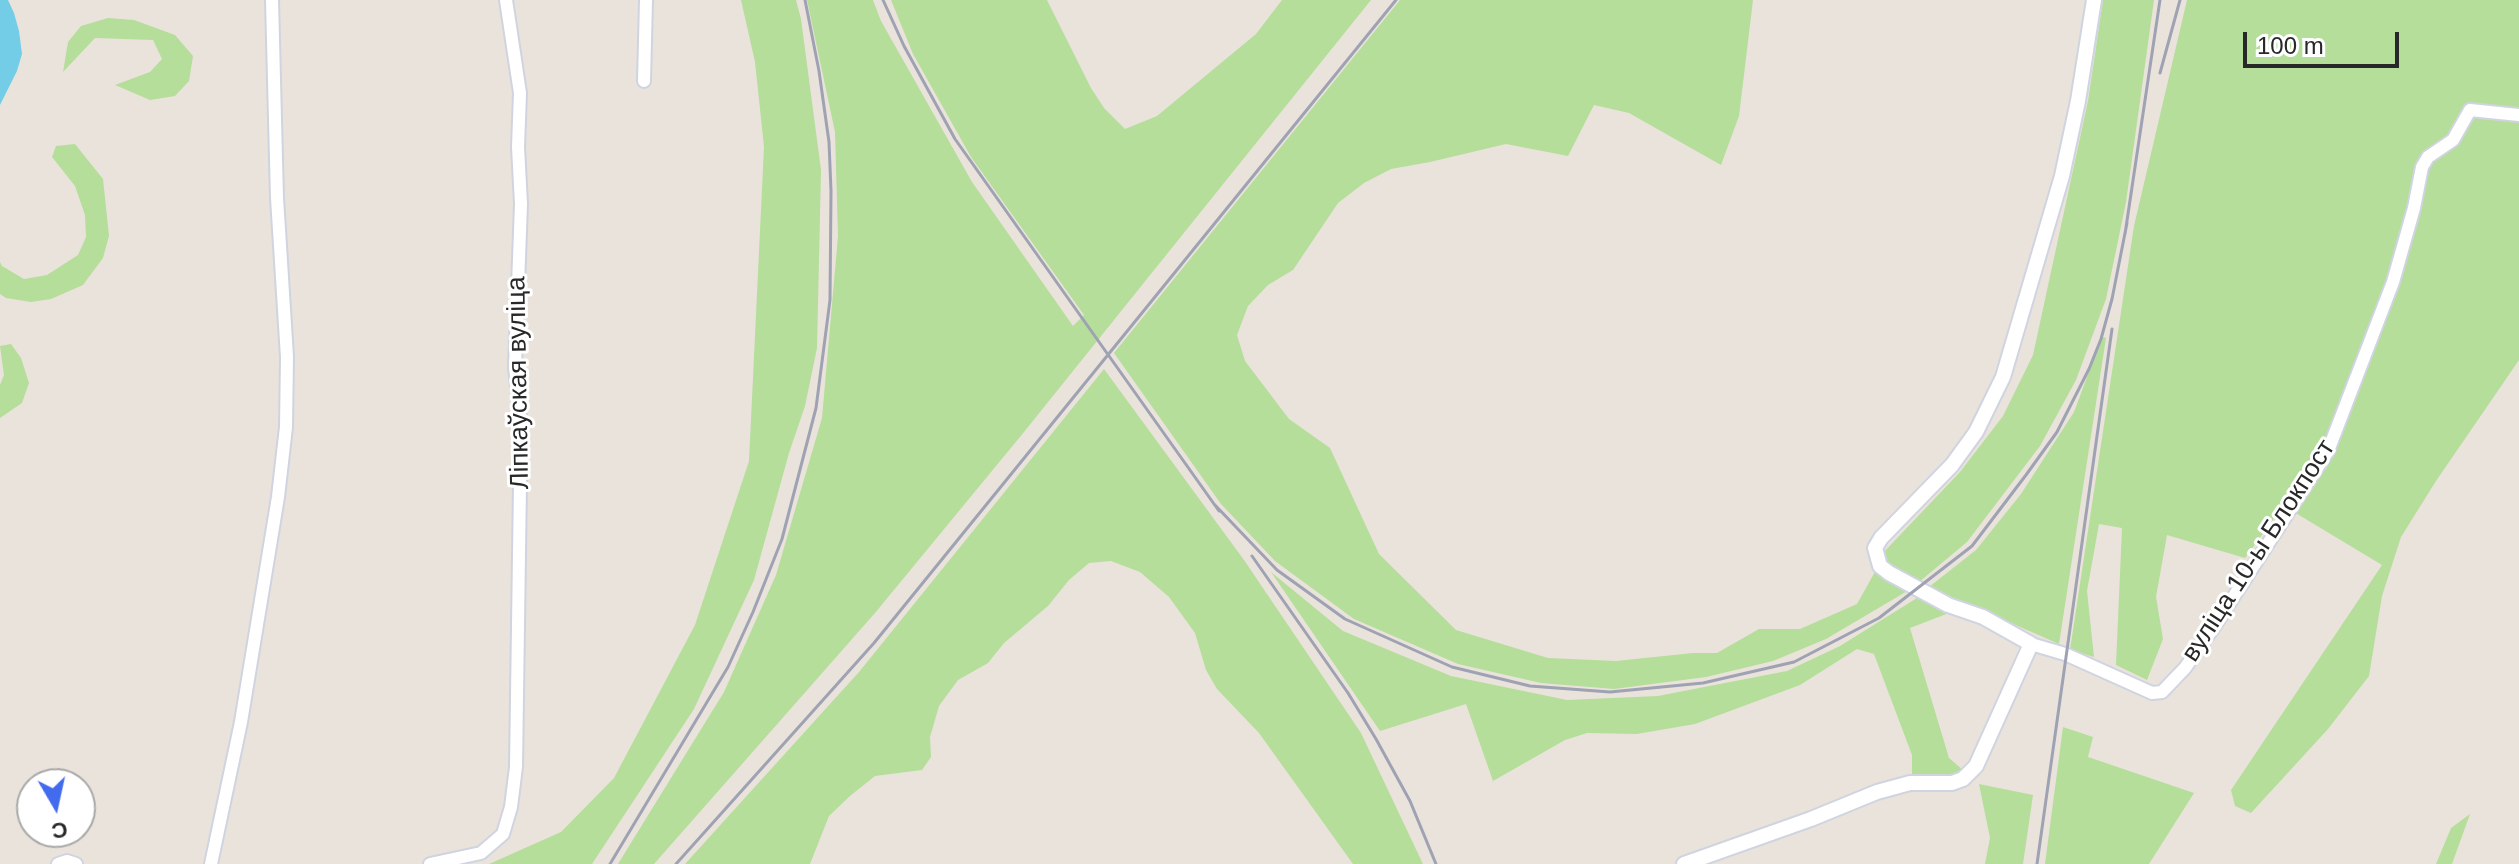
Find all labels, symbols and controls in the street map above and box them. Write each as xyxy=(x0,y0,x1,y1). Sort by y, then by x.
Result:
scale bar xyxy=(2247,16,2403,66)
text: 100 m xyxy=(2257,32,2324,59)
street label: Ліпкаўская вуліца xyxy=(502,276,536,490)
street label: вуліца 10-ы Блокпост xyxy=(2176,434,2342,668)
north arrow xyxy=(16,768,96,848)
text: С xyxy=(50,817,69,844)

